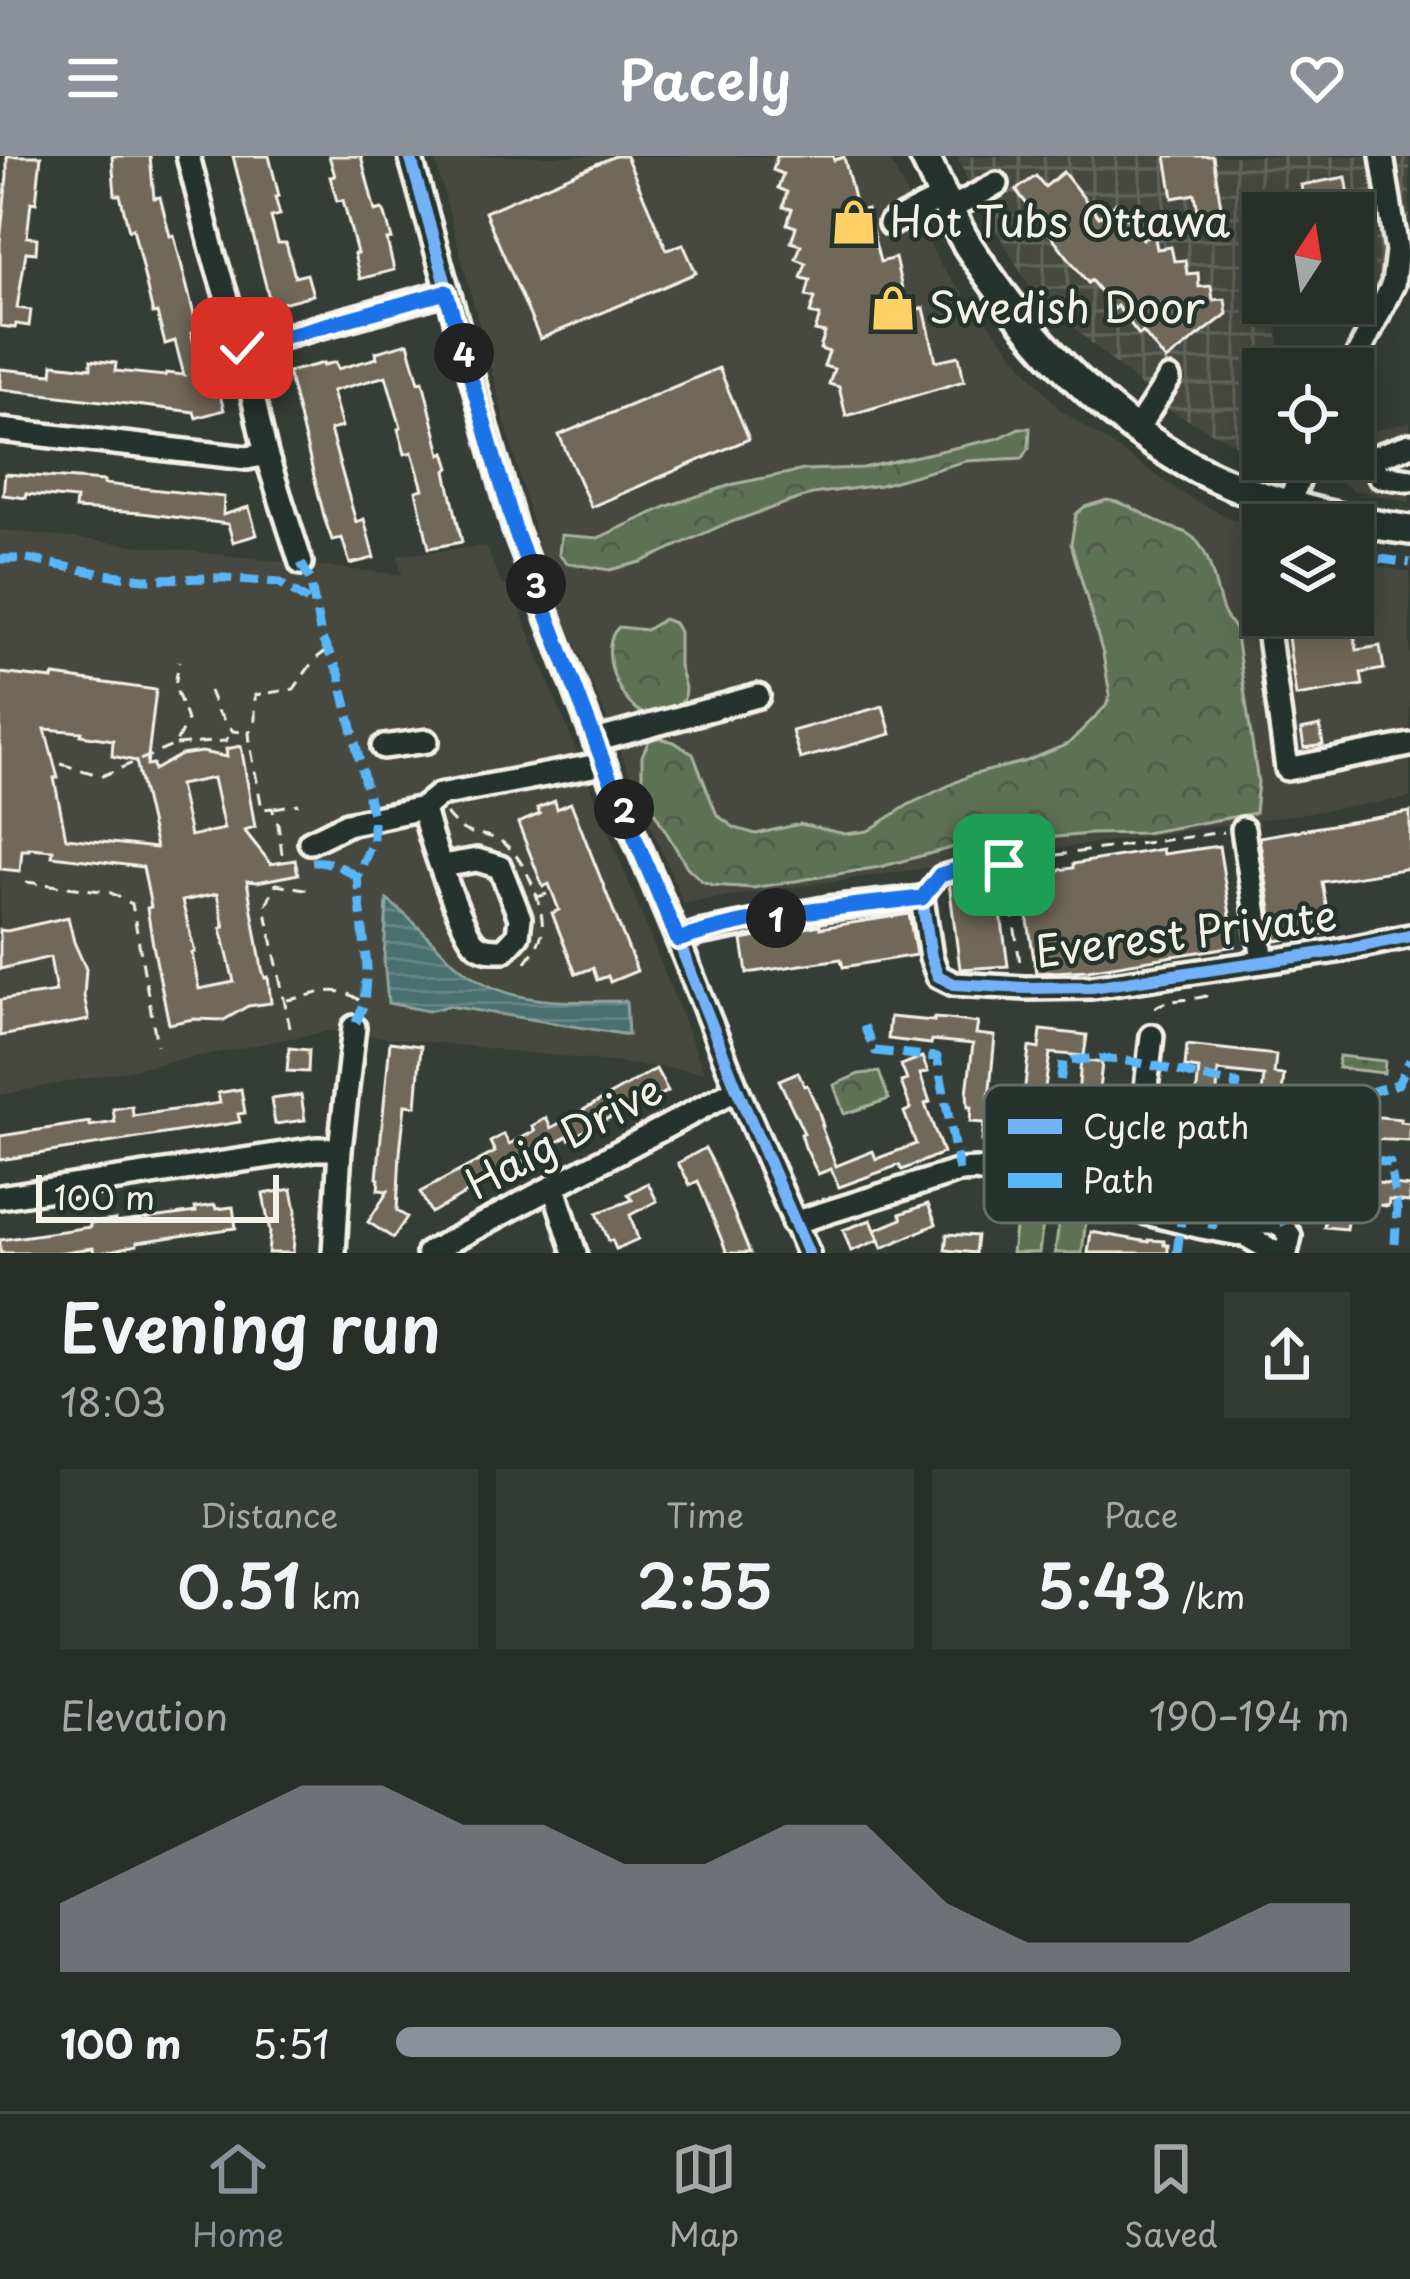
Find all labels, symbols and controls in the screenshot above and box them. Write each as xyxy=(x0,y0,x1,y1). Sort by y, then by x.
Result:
text: Pacely xyxy=(619,38,791,119)
icon: menu xyxy=(60,45,126,111)
icon: heart xyxy=(1284,45,1350,111)
place label: Hot Tubs Ottawa xyxy=(890,188,1231,251)
north arrow xyxy=(1242,192,1374,324)
map controls xyxy=(1242,192,1374,636)
shop icon: Hot Tubs Ottawa xyxy=(829,197,879,247)
place label: Swedish Door xyxy=(929,274,1205,337)
shop icon: Swedish Door xyxy=(868,283,918,333)
pin xyxy=(191,297,293,399)
icon: check xyxy=(209,315,275,381)
pin: 4 xyxy=(434,323,494,383)
text: 4 xyxy=(453,328,475,378)
button: locate xyxy=(1242,348,1374,480)
button: layers xyxy=(1242,504,1374,636)
pin: 3 xyxy=(506,554,566,614)
text: 3 xyxy=(525,559,547,609)
pin: 2 xyxy=(594,779,654,839)
text: 2 xyxy=(612,784,636,834)
pin xyxy=(953,814,1055,916)
icon: arrive xyxy=(971,832,1037,898)
street label: Everest Private xyxy=(1031,882,1340,981)
pin: 1 xyxy=(746,888,806,948)
text: 1 xyxy=(768,893,784,943)
street label: Haig Drive xyxy=(453,1057,673,1213)
legend xyxy=(984,1085,1380,1223)
text: Cycle path xyxy=(1083,1100,1249,1150)
text: Path xyxy=(1083,1154,1154,1204)
scale bar xyxy=(36,1169,279,1222)
text: 100 m xyxy=(54,1171,155,1221)
text: Evening run xyxy=(60,1276,441,1375)
button: share xyxy=(1224,1292,1350,1418)
text: 18:03 xyxy=(60,1371,166,1430)
text: Distance xyxy=(200,1489,338,1539)
text: Time xyxy=(666,1489,744,1539)
text: Pace xyxy=(1104,1489,1178,1539)
text: 0.51 xyxy=(177,1539,301,1629)
text: 2:55 xyxy=(637,1539,773,1629)
text: 5:43 xyxy=(1037,1539,1171,1629)
text: km xyxy=(301,1570,361,1620)
text: /km xyxy=(1171,1570,1245,1620)
text: Elevation xyxy=(60,1685,228,1744)
text: 190–194 m xyxy=(1149,1685,1350,1744)
text: 100 m xyxy=(60,2013,182,2072)
text: 5:51 xyxy=(252,2013,330,2072)
tab: Home xyxy=(192,2136,284,2258)
tab: Map xyxy=(669,2136,739,2258)
tab: Saved xyxy=(1124,2136,1218,2258)

